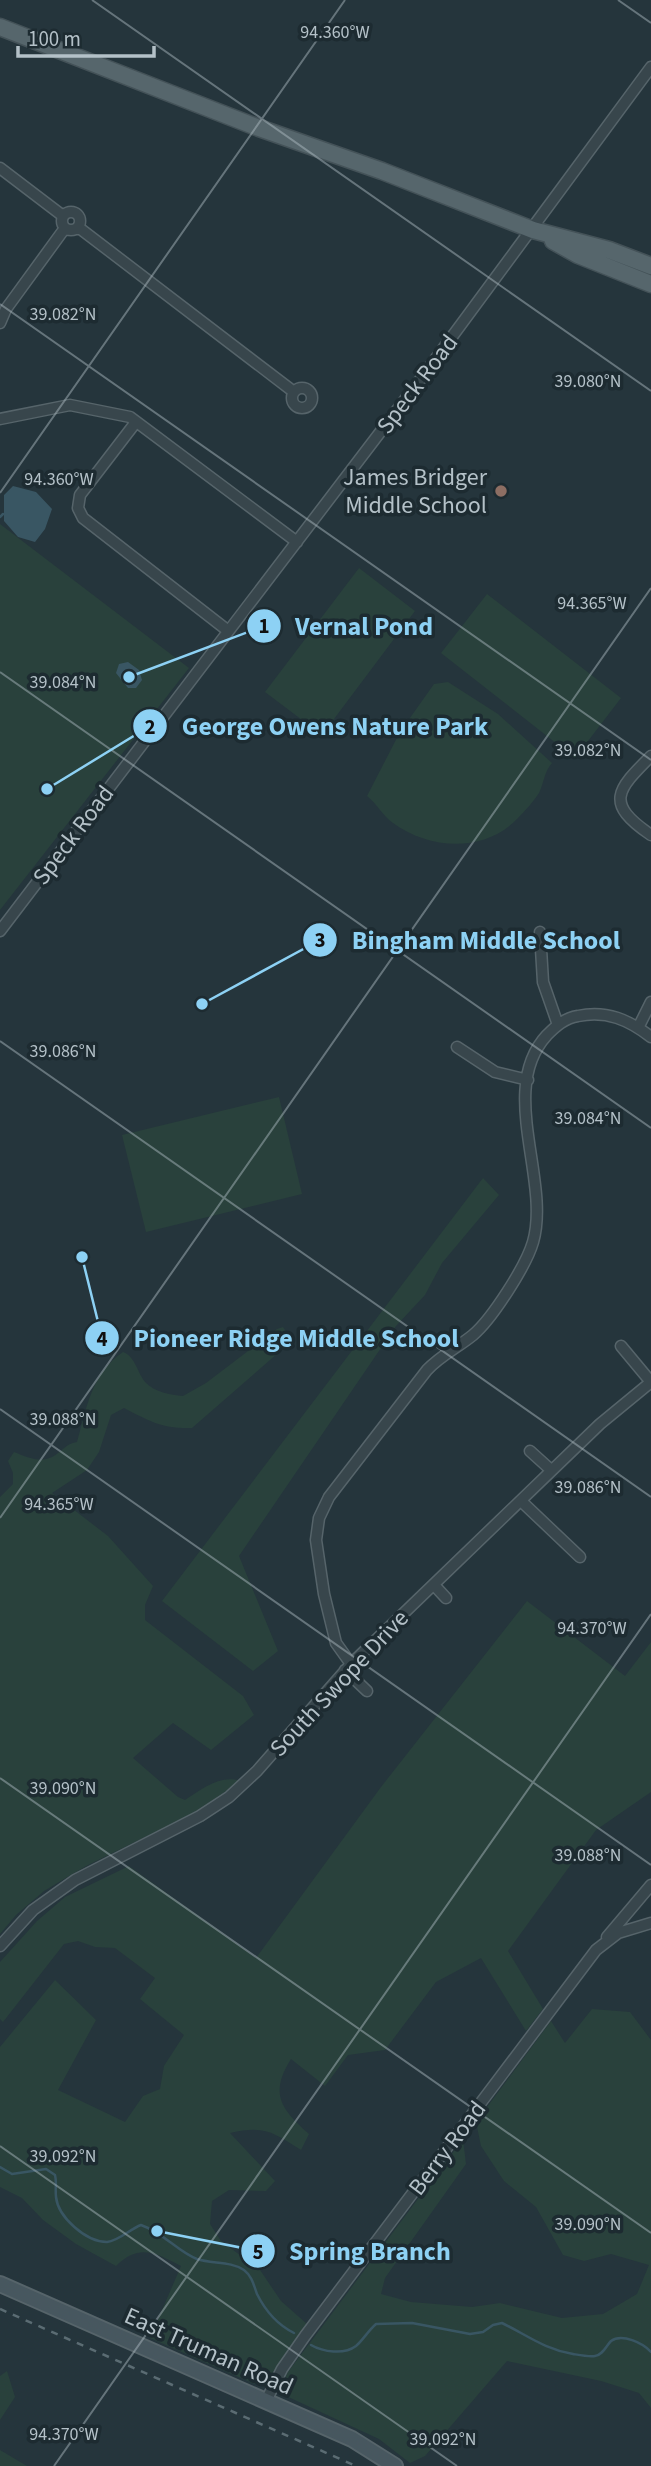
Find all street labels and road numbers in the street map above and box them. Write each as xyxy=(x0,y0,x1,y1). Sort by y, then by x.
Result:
street label: Speck Road xyxy=(368,327,467,442)
street label: Speck Road xyxy=(24,778,123,893)
street label: South Swope Drive xyxy=(262,1602,417,1765)
street label: Berry Road xyxy=(400,2094,495,2203)
street label: East Truman Road xyxy=(119,2298,299,2404)

